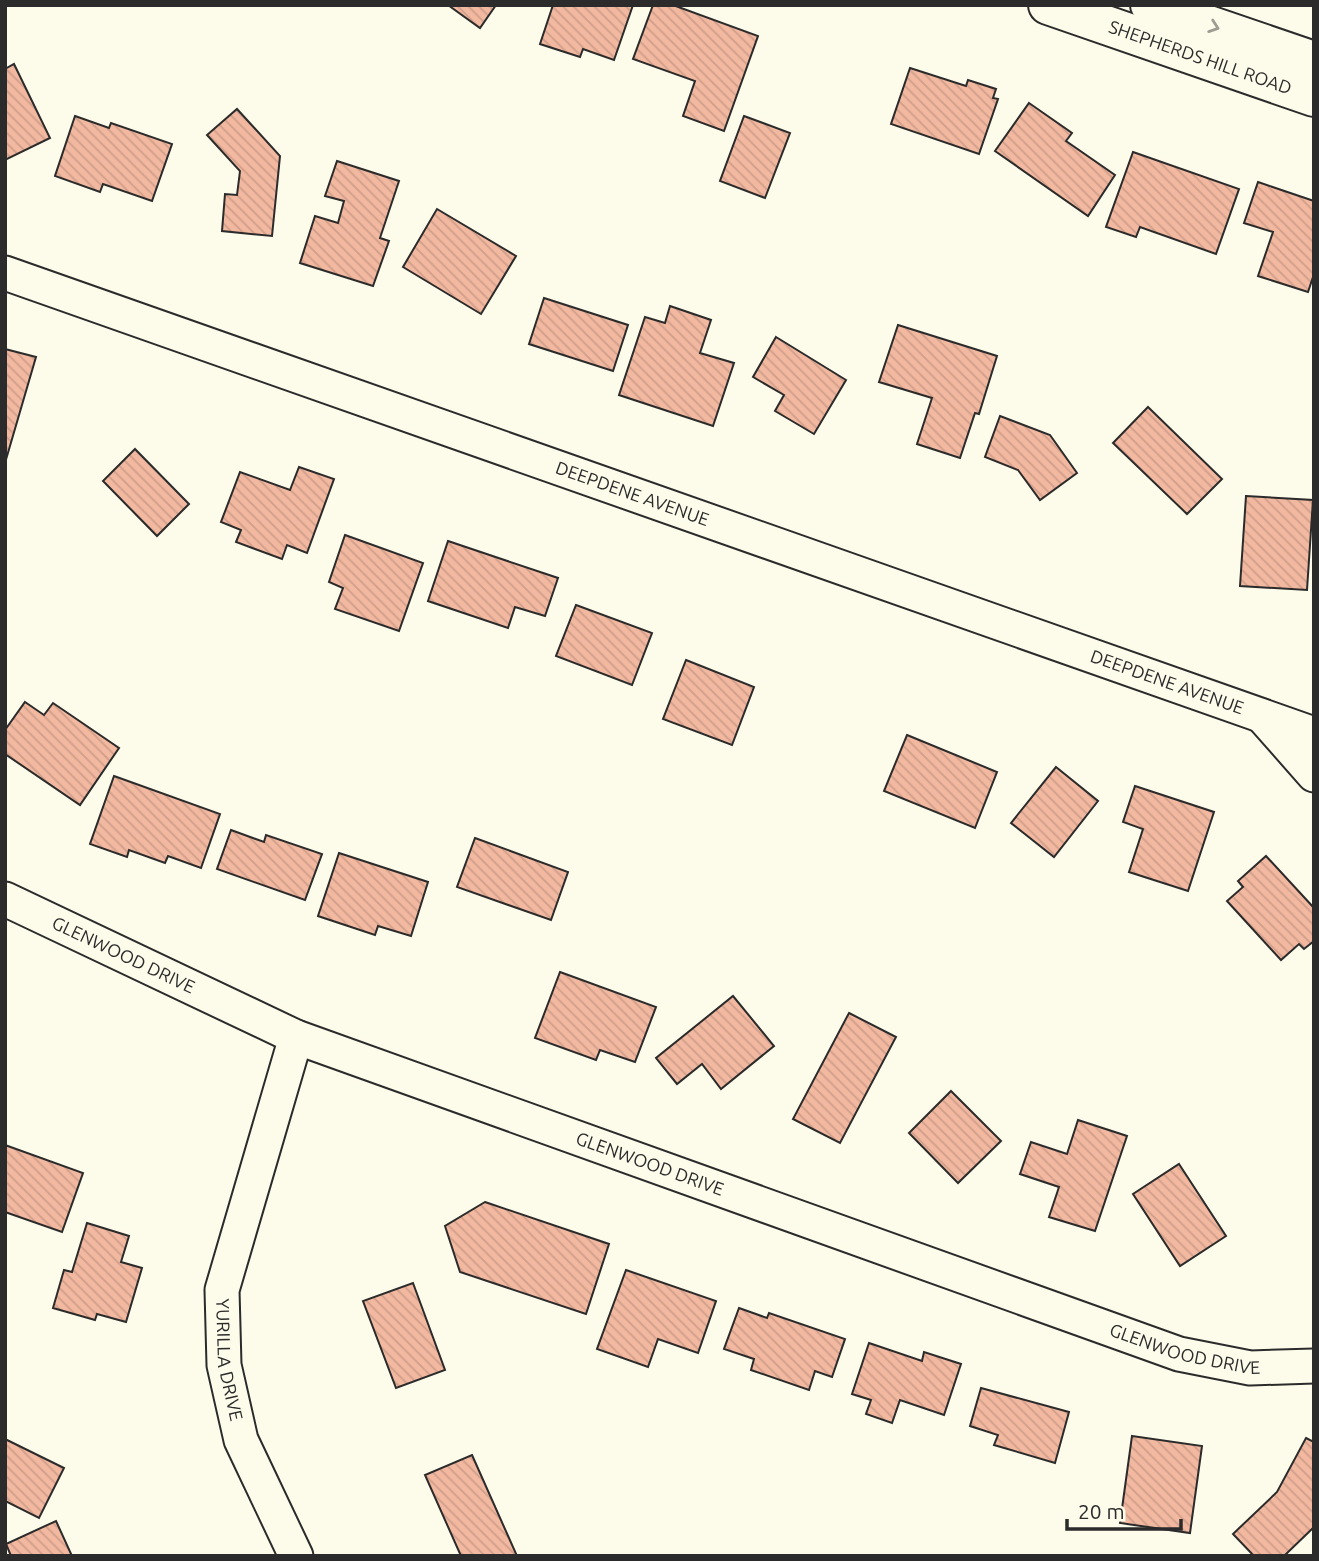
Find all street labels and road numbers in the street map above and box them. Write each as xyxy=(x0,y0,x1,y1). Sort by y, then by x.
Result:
street label: SHEPHERDS HILL ROAD xyxy=(1106,16,1295,98)
street label: DEEPDENE AVENUE xyxy=(553,457,712,529)
street label: DEEPDENE AVENUE xyxy=(1088,645,1247,718)
street label: GLENWOOD DRIVE xyxy=(49,912,198,997)
street label: GLENWOOD DRIVE xyxy=(574,1127,727,1199)
street label: YURILLA DRIVE xyxy=(213,1298,247,1423)
street label: GLENWOOD DRIVE xyxy=(1107,1319,1260,1377)

